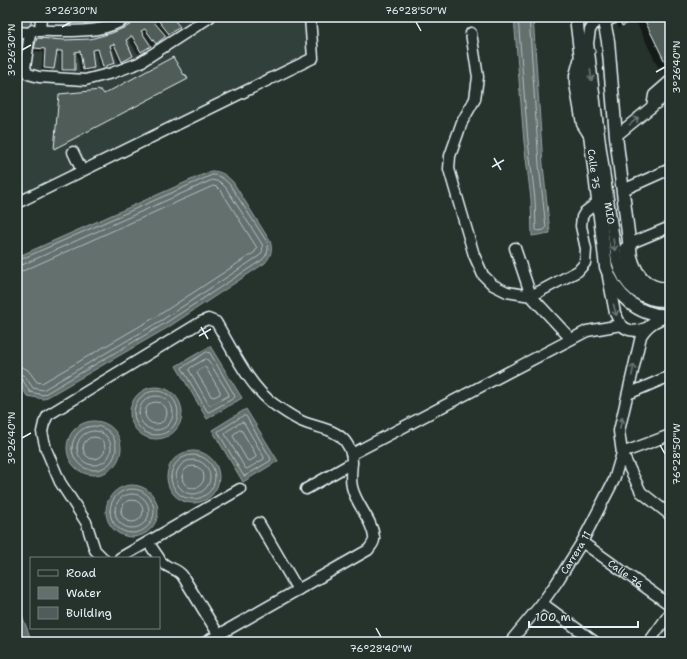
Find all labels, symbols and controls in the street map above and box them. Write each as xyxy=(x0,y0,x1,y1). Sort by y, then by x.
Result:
text: 3°26'30"N xyxy=(45,4,97,17)
text: 76°28'50"W xyxy=(385,4,447,17)
text: 3°26'30"N xyxy=(5,24,18,76)
text: 3°26'40"N xyxy=(670,41,683,93)
one-way arrow xyxy=(588,68,595,81)
one-way arrow xyxy=(629,117,640,126)
street label: Calle 75 xyxy=(585,148,603,190)
street label: MIO xyxy=(602,201,618,225)
one-way arrow xyxy=(610,238,618,251)
one-way arrow xyxy=(612,304,619,317)
one-way arrow xyxy=(629,364,637,377)
text: 3°26'40"N xyxy=(5,412,18,464)
one-way arrow xyxy=(618,417,626,430)
text: 76°28'50"W xyxy=(670,423,683,485)
street label: Carrera 11 xyxy=(558,529,594,577)
legend xyxy=(30,557,160,629)
street label: Calle 76 xyxy=(605,557,646,591)
text: Road xyxy=(66,565,97,581)
text: Water xyxy=(66,585,102,601)
scale bar xyxy=(529,603,638,629)
text: Building xyxy=(66,605,112,621)
text: 100 m xyxy=(535,609,571,625)
text: 76°28'40"W xyxy=(350,642,413,655)

